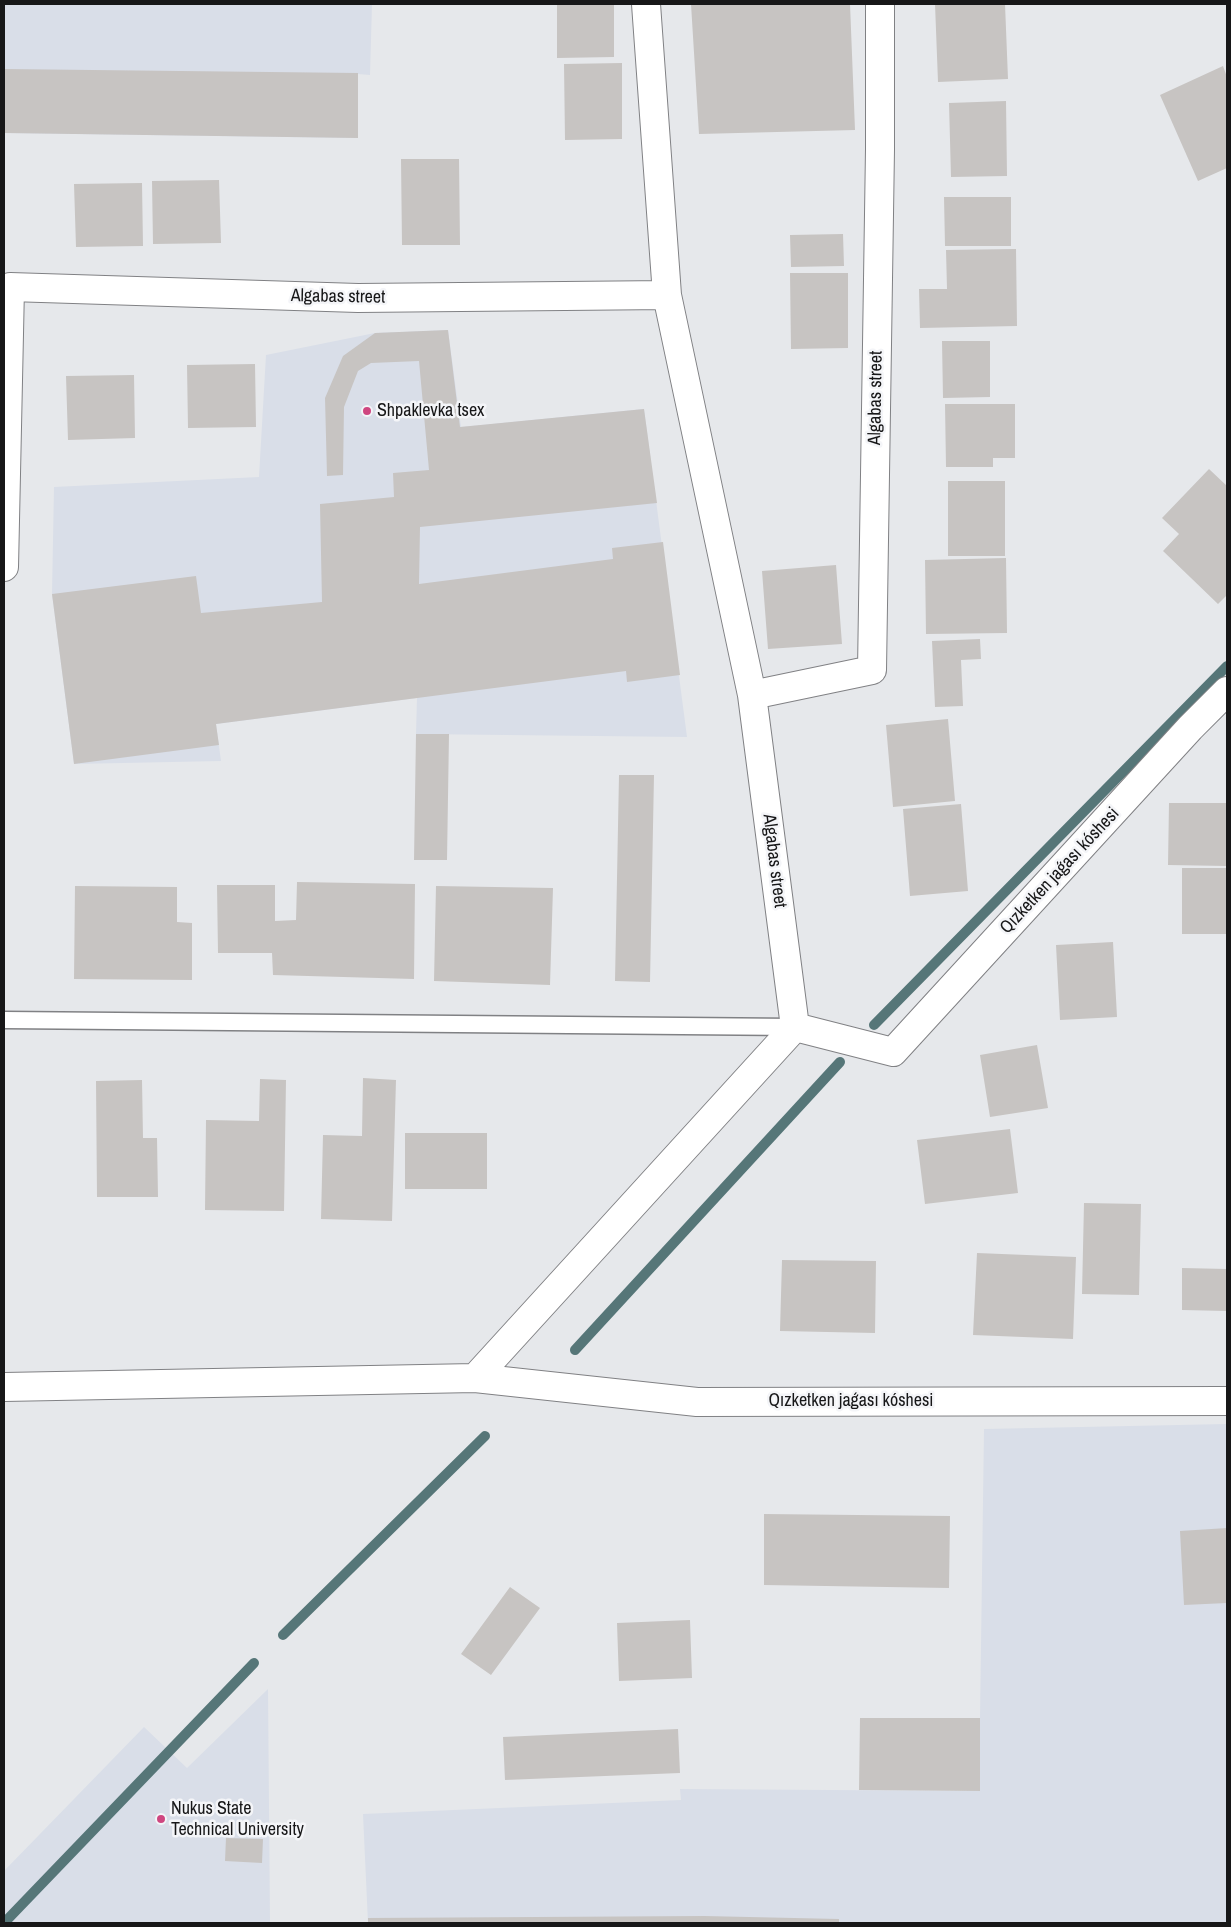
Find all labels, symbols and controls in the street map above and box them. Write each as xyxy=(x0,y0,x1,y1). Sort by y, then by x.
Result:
street label: Algabas street xyxy=(291,285,385,309)
street label: Algabas street xyxy=(864,351,888,445)
place label: Shpaklevka tsex xyxy=(377,400,484,422)
marker: Shpaklevka tsex xyxy=(361,405,373,417)
street label: Qızketken jaǵası kóshesi xyxy=(996,803,1124,939)
street label: Algabas street xyxy=(758,813,790,909)
street label: Qızketken jaǵası kóshesi xyxy=(769,1390,933,1412)
place label: Nukus State Technical University xyxy=(171,1798,304,1840)
marker: Nukus State Technical University xyxy=(155,1813,167,1825)

